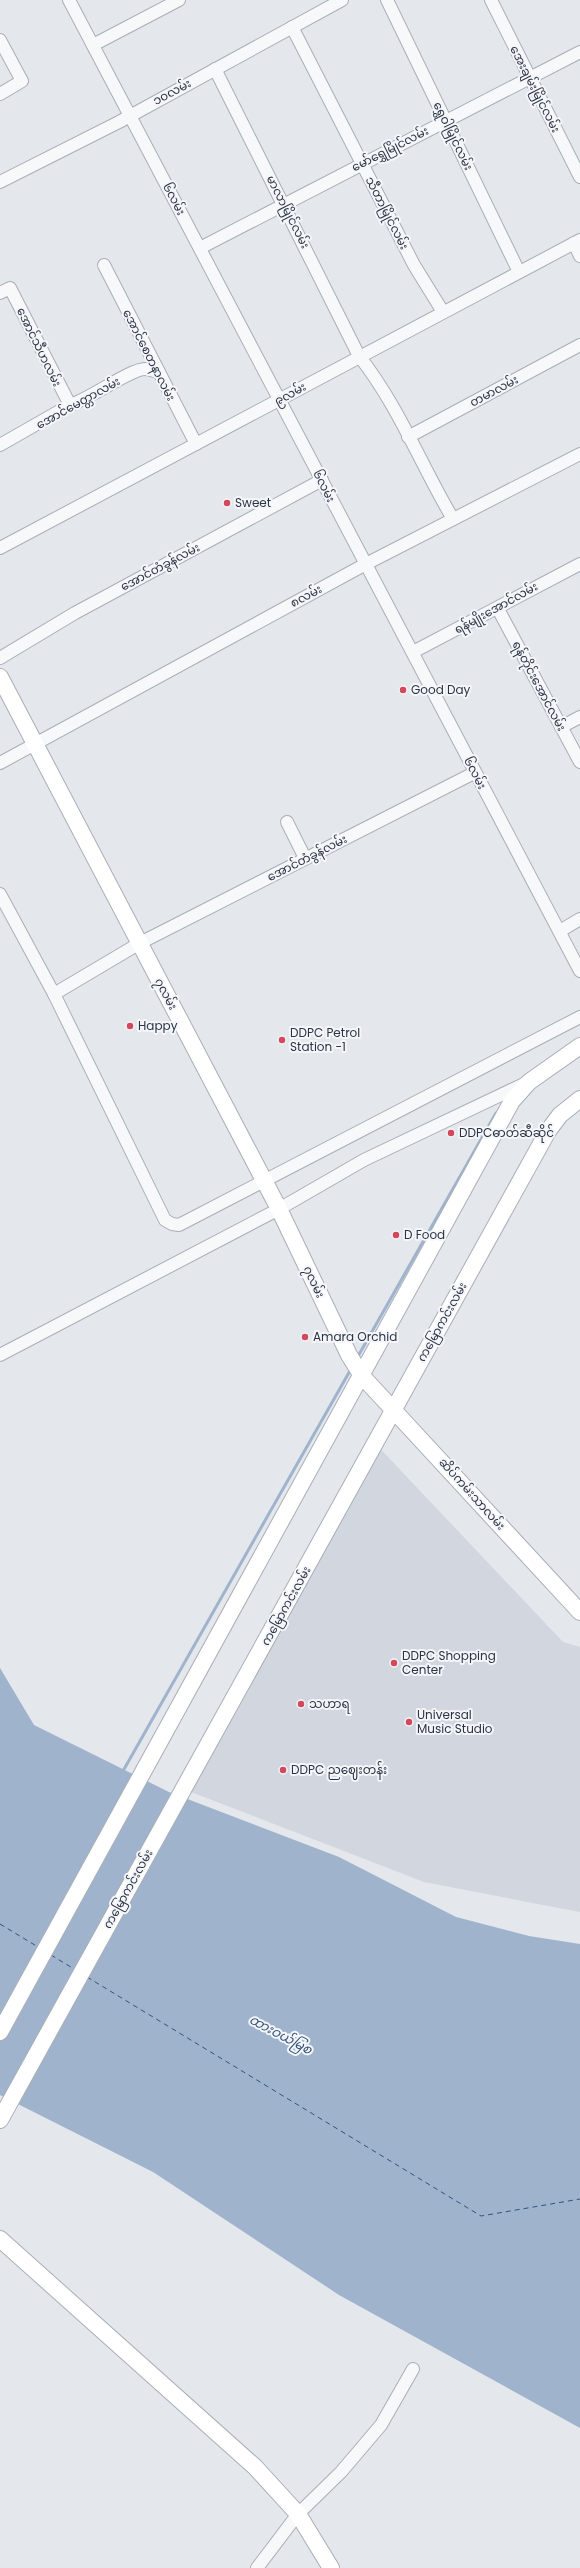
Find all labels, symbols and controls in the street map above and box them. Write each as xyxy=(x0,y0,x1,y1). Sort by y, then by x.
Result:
street label: အေးချမ်းမြိုင်လမ်း xyxy=(504,42,565,136)
street label: ၁၀လမ်း xyxy=(150,74,194,109)
street label: ရွှေဝါမြိုင်လမ်း xyxy=(428,99,477,174)
street label: မော်ရွှေမြိုင်လမ်း xyxy=(348,122,432,177)
street label: မာလာမြိုင်လမ်း xyxy=(261,172,314,252)
street label: သီတာမြိုင်လမ်း xyxy=(360,173,413,253)
street label: ၆လမ်း xyxy=(159,180,190,218)
street label: အောင်သီဟလမ်း xyxy=(13,304,66,389)
street label: အောင်စေတနာလမ်း xyxy=(117,306,180,404)
street label: တမာလမ်း xyxy=(466,371,521,410)
street label: အောင်မေတ္တာလမ်း xyxy=(33,372,124,434)
street label: ၉လမ်း xyxy=(271,378,310,411)
street label: ၆လမ်း xyxy=(309,467,340,505)
place label: Sweet xyxy=(235,494,271,511)
marker: Sweet xyxy=(222,498,232,508)
street label: အောင်တံခွန်လမ်း xyxy=(117,538,203,596)
street label: ရန်မျိုးအောင်လမ်း xyxy=(451,578,541,639)
street label: ၈လမ်း xyxy=(287,580,325,611)
street label: ရန်တိုင်းအောင်လမ်း xyxy=(507,638,570,735)
place label: Good Day xyxy=(411,681,471,698)
marker: Good Day xyxy=(398,685,408,695)
street label: ၆လမ်း xyxy=(460,754,491,792)
street label: အောင်တံခွန်လမ်း xyxy=(264,830,351,887)
street label: ၇လမ်း xyxy=(149,975,182,1013)
place label: Happy xyxy=(138,1017,178,1034)
marker: Happy xyxy=(125,1021,135,1031)
place label: DDPC Petrol Station -1 xyxy=(290,1024,360,1055)
marker: DDPC Petrol Station -1 xyxy=(277,1035,287,1045)
place label: DDPCဓာတ်ဆီဆိုင် xyxy=(459,1124,554,1143)
marker: DDPCဓာတ်ဆီဆိုင် xyxy=(446,1128,456,1138)
place label: D Food xyxy=(404,1226,445,1243)
marker: D Food xyxy=(391,1230,401,1240)
street label: ၇လမ်း xyxy=(298,1263,329,1301)
street label: ကမြောကင်းလမ်း xyxy=(413,1279,472,1366)
place label: Amara Orchid xyxy=(313,1328,397,1345)
marker: Amara Orchid xyxy=(300,1332,310,1342)
street label: ဆိပ်ကမ်းသာလမ်း xyxy=(435,1454,510,1534)
street label: ကမြောကင်းလမ်း xyxy=(257,1563,316,1650)
place label: DDPC Shopping Center xyxy=(402,1647,496,1678)
marker: DDPC Shopping Center xyxy=(389,1658,399,1668)
place label: သဟာရ xyxy=(309,1695,350,1714)
marker: သဟာရ xyxy=(296,1699,306,1709)
place label: Universal Music Studio xyxy=(417,1706,493,1737)
marker: Universal Music Studio xyxy=(404,1717,414,1727)
place label: DDPC ညဈေးတန်း xyxy=(291,1761,387,1780)
marker: DDPC ညဈေးတန်း xyxy=(278,1765,288,1775)
street label: ကမြောကင်းလမ်း xyxy=(99,1846,158,1933)
water label: ထားဝယ်မြစ xyxy=(245,2010,317,2061)

